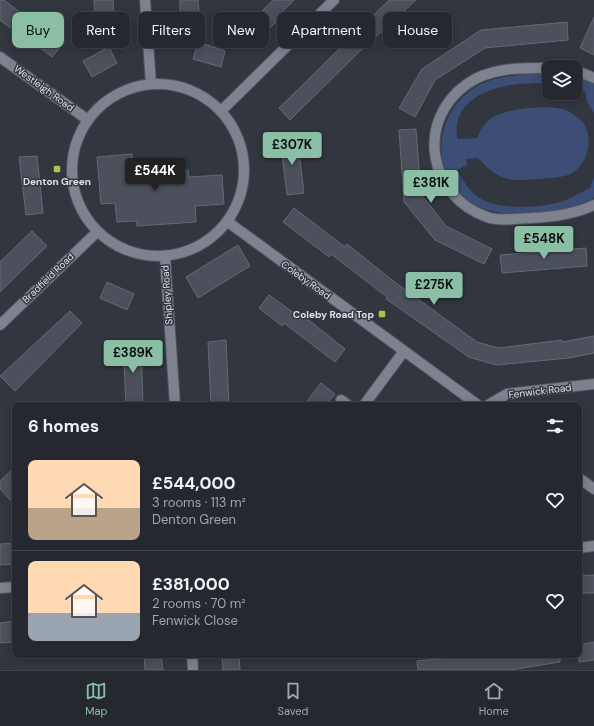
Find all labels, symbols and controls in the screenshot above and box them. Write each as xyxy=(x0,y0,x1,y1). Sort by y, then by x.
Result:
chip: Buy xyxy=(12,12,64,48)
chip: Rent xyxy=(72,12,130,48)
chip: Filters xyxy=(138,12,205,48)
chip: New xyxy=(213,12,269,48)
chip: Apartment xyxy=(277,12,375,48)
chip: House xyxy=(383,12,452,48)
map controls xyxy=(542,60,582,100)
button: layers xyxy=(542,60,582,100)
street label: Westleigh Road xyxy=(11,62,77,114)
pin: £307K xyxy=(264,132,320,166)
text: £307K xyxy=(272,136,312,153)
pin: £544K xyxy=(127,158,183,192)
text: £544K xyxy=(134,162,176,179)
marker: Denton Green xyxy=(52,164,62,174)
pin: £381K xyxy=(403,170,459,204)
text: £381K xyxy=(412,174,450,191)
place label: Denton Green xyxy=(23,175,91,188)
pin: £548K xyxy=(516,226,572,260)
text: £548K xyxy=(523,230,565,247)
street label: Bradfield Road xyxy=(19,250,77,306)
street label: Coleby Road xyxy=(279,258,333,302)
street label: Shipley Road xyxy=(158,265,176,325)
pin: £275K xyxy=(406,272,462,306)
text: £275K xyxy=(415,276,453,293)
place label: Coleby Road Top xyxy=(293,308,374,321)
marker: Coleby Road Top xyxy=(377,309,387,319)
pin: £389K xyxy=(105,340,161,374)
text: £389K xyxy=(113,344,153,361)
street label: Fenwick Road xyxy=(508,381,572,401)
text: 6 homes xyxy=(28,415,99,437)
icon: filters xyxy=(544,415,566,437)
text: £544,000 xyxy=(152,472,235,494)
icon: home xyxy=(60,476,108,524)
icon: heart xyxy=(544,489,566,511)
text: 3 rooms · 113 m² xyxy=(152,494,246,511)
text: Denton Green xyxy=(152,511,236,528)
text: £381,000 xyxy=(152,573,230,595)
icon: home xyxy=(60,577,108,625)
icon: heart xyxy=(544,590,566,612)
text: 2 rooms · 70 m² xyxy=(152,595,246,612)
text: Fenwick Close xyxy=(152,612,238,629)
tab: Map xyxy=(85,680,107,718)
tab: Saved xyxy=(278,680,308,718)
tab: Home xyxy=(479,680,509,718)

